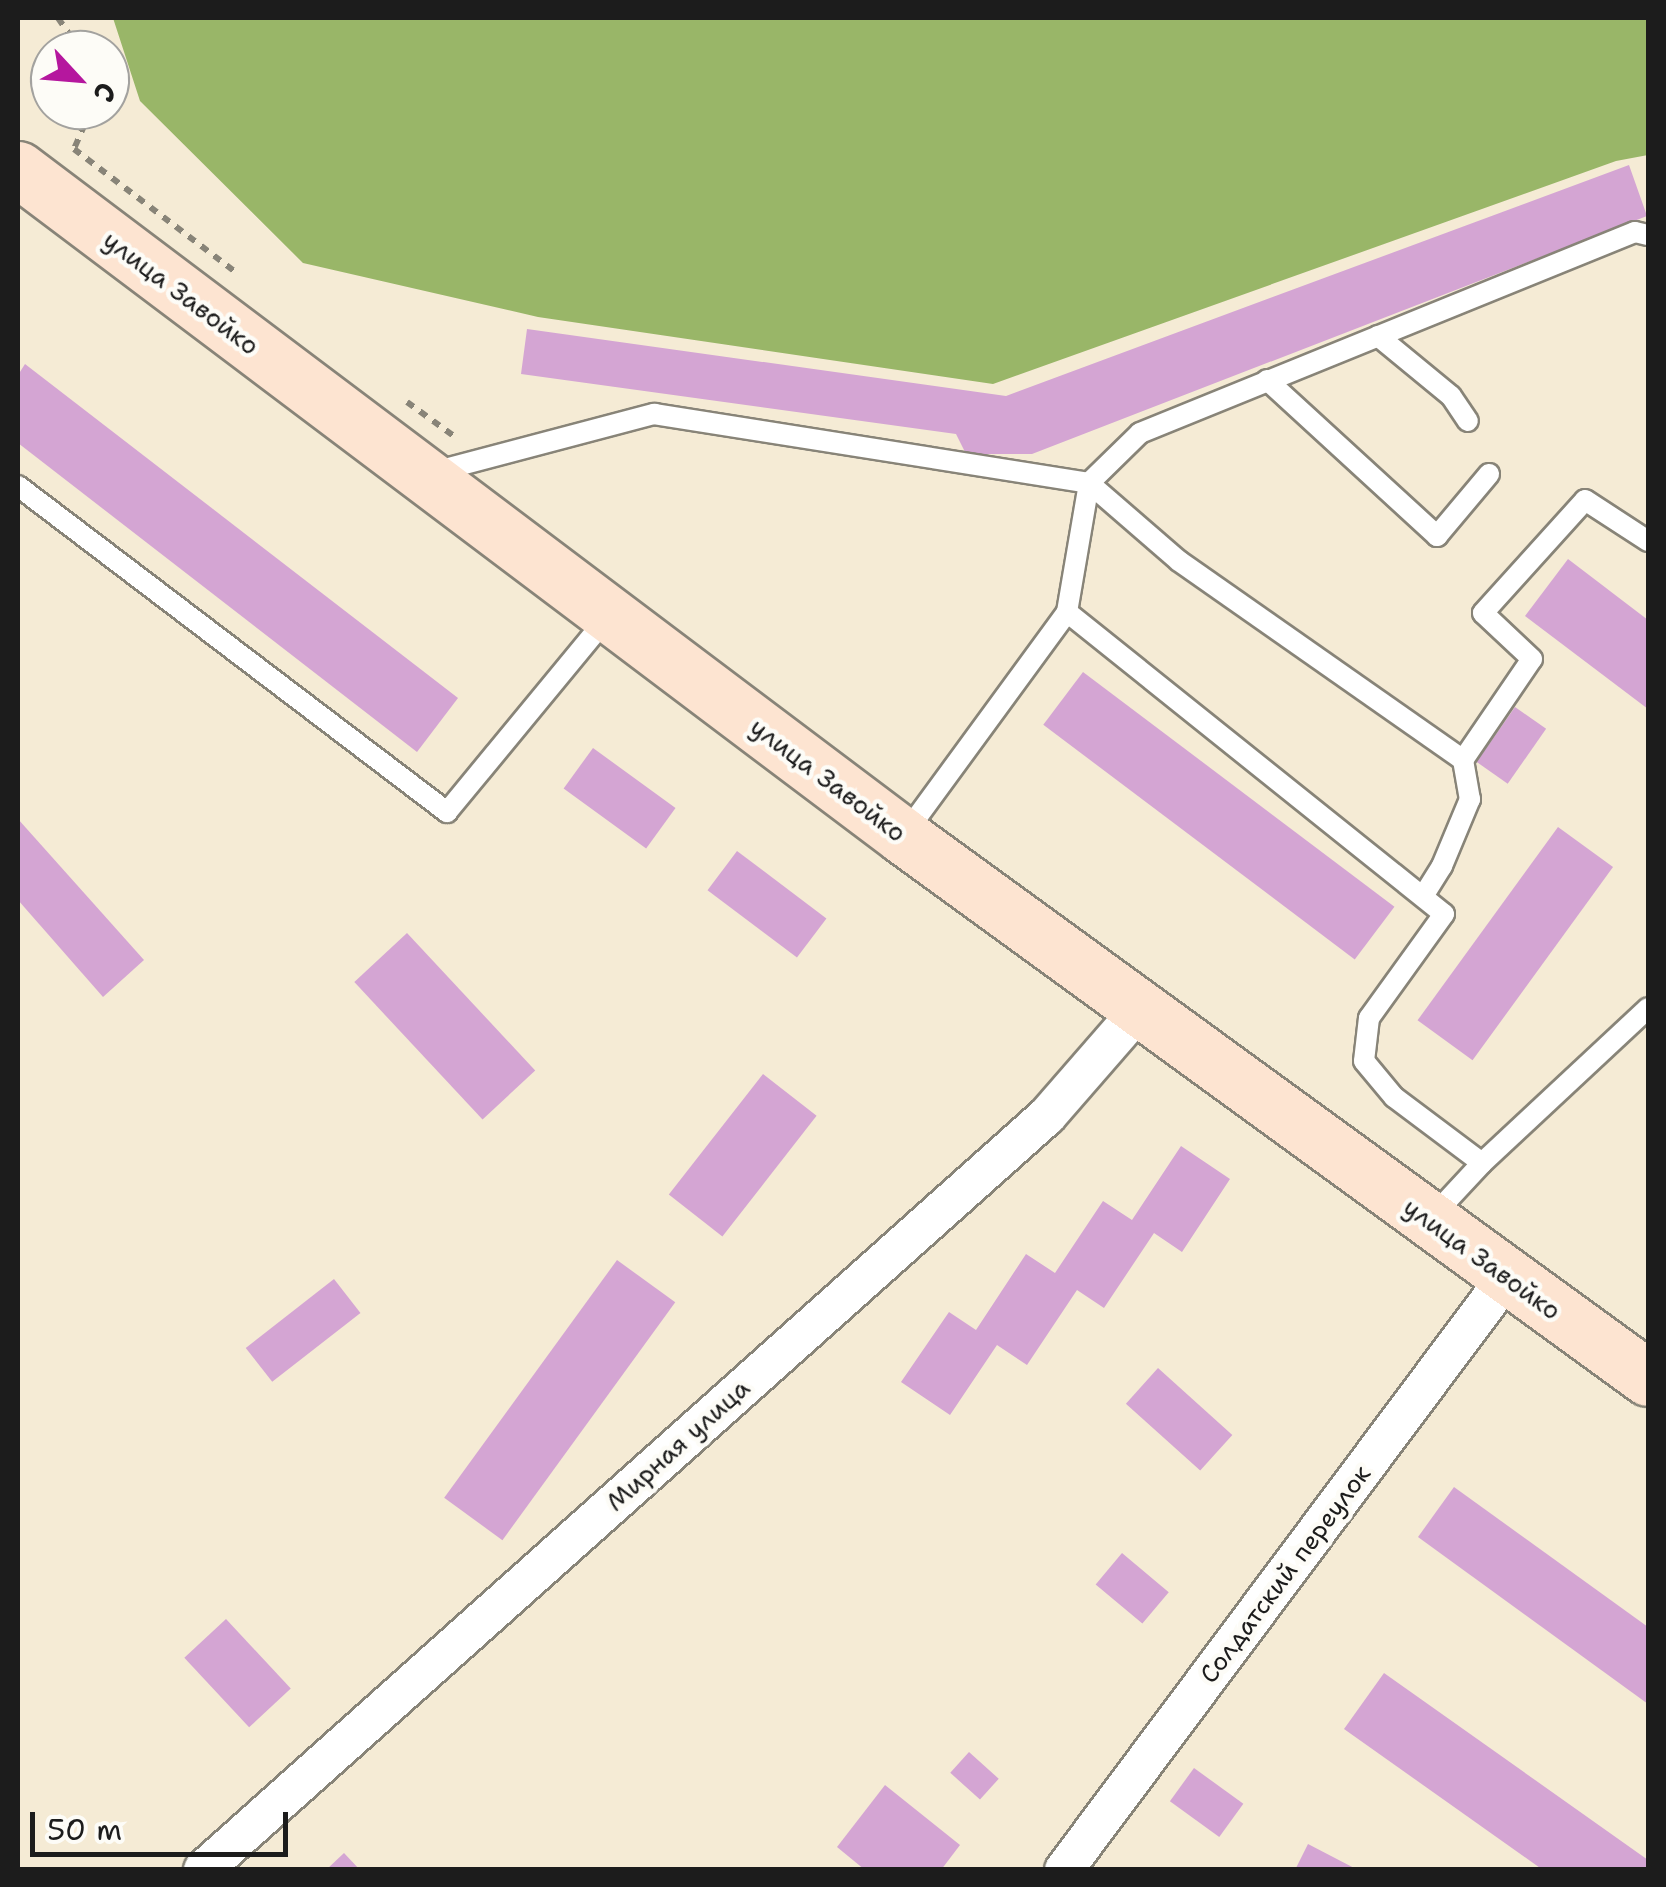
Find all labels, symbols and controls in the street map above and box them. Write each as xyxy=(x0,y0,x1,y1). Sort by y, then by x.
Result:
north arrow xyxy=(30,30,130,130)
text: С xyxy=(84,76,126,108)
street label: улица Завойко xyxy=(97,225,265,361)
street label: улица Завойко xyxy=(744,712,912,848)
street label: улица Завойко xyxy=(1398,1192,1566,1326)
street label: Мирная улица xyxy=(600,1373,756,1517)
street label: Солдатский переулок xyxy=(1193,1459,1377,1689)
scale bar xyxy=(35,1792,292,1854)
text: 50 m xyxy=(47,1809,122,1850)

